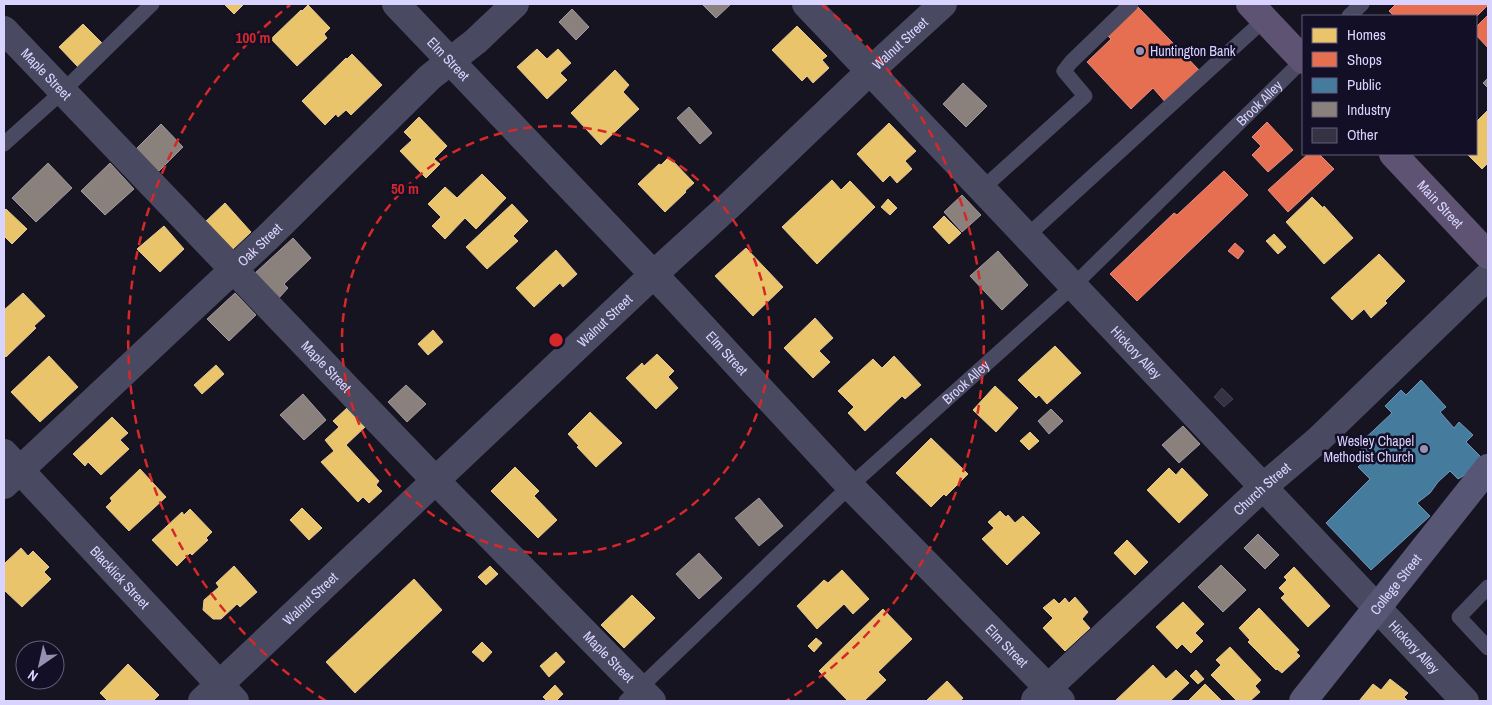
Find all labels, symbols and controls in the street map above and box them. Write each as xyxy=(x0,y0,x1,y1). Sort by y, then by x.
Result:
street label: Walnut Street xyxy=(868,13,932,73)
legend xyxy=(1302,15,1477,155)
text: Homes xyxy=(1347,24,1386,45)
text: 100 m xyxy=(236,27,270,48)
street label: Elm Street xyxy=(423,33,473,85)
place label: Huntington Bank xyxy=(1150,42,1236,60)
street label: Maple Street xyxy=(17,44,75,104)
marker: Huntington Bank xyxy=(1134,45,1146,57)
text: Shops xyxy=(1347,49,1382,70)
text: Public xyxy=(1347,74,1381,95)
street label: Brook Alley xyxy=(1232,76,1286,130)
text: Industry xyxy=(1347,99,1392,120)
text: Other xyxy=(1347,124,1378,145)
street label: Main Street xyxy=(1413,176,1467,232)
text: 50 m xyxy=(391,178,419,199)
street label: Oak Street xyxy=(234,219,286,270)
street label: Walnut Street xyxy=(573,290,636,351)
street label: Hickory Alley xyxy=(1107,322,1166,383)
street label: Elm Street xyxy=(702,327,752,379)
centre of rings xyxy=(547,331,565,349)
street label: Maple Street xyxy=(297,337,355,396)
street label: Brook Alley xyxy=(938,356,993,408)
place label: Wesley Chapel Methodist Church xyxy=(1323,432,1414,466)
marker: Wesley Chapel Methodist Church xyxy=(1418,443,1430,455)
street label: Church Street xyxy=(1229,458,1294,519)
street label: Blacklick Street xyxy=(86,542,153,613)
street label: College Street xyxy=(1366,550,1425,618)
street label: Walnut Street xyxy=(279,568,342,629)
street label: Hickory Alley xyxy=(1385,617,1444,678)
street label: Elm Street xyxy=(982,620,1032,671)
street label: Maple Street xyxy=(579,627,638,686)
north arrow xyxy=(15,640,65,690)
text: N xyxy=(24,666,41,686)

